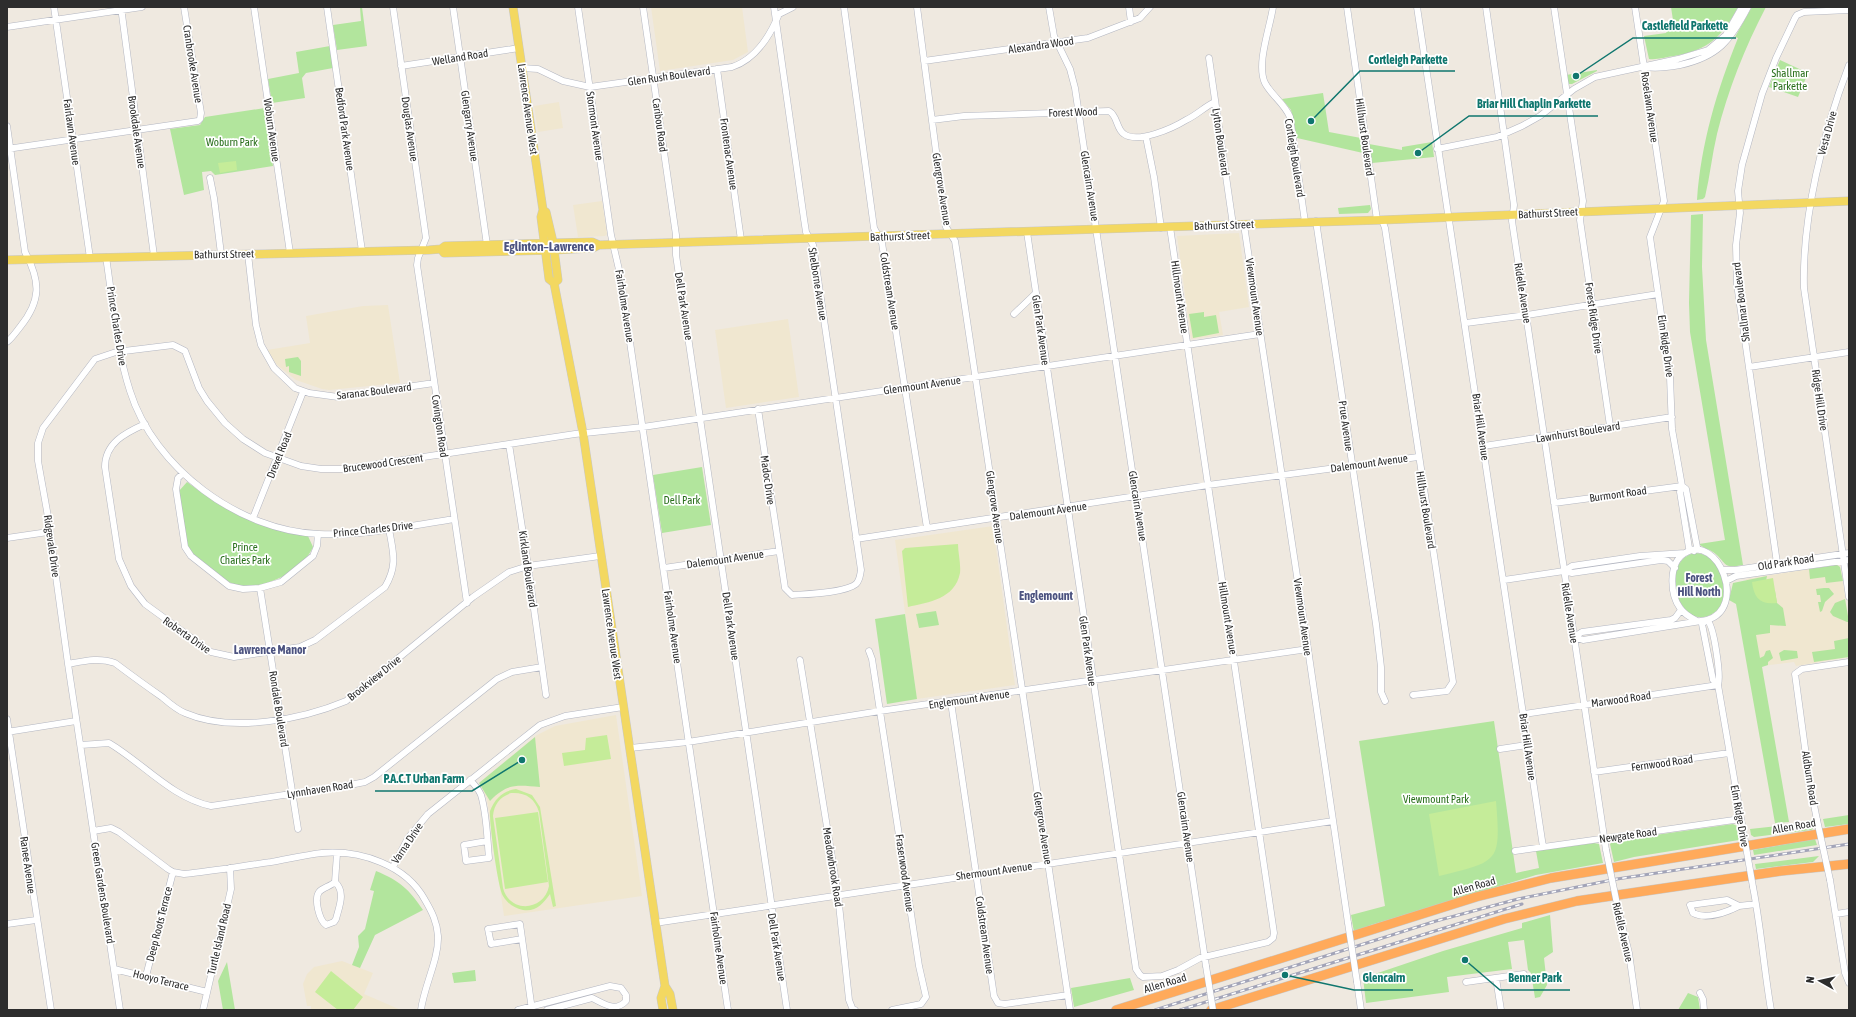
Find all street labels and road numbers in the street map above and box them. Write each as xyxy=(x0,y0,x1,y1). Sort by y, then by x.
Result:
street label: Cranbrooke Avenue xyxy=(181,24,205,104)
street label: Alexandra Wood xyxy=(1007,34,1075,56)
street label: Welland Road xyxy=(431,47,489,67)
street label: Lawrence Avenue West xyxy=(516,63,540,155)
street label: Glen Rush Boulevard xyxy=(627,64,711,88)
street label: Roselawn Avenue xyxy=(1639,71,1661,143)
street label: Bedford Park Avenue xyxy=(333,87,357,171)
street label: Glengarry Avenue xyxy=(459,90,481,162)
street label: Stormont Avenue xyxy=(584,91,606,161)
street label: Brookdale Avenue xyxy=(126,95,148,169)
street label: Douglas Avenue xyxy=(400,96,420,162)
street label: Caribou Road xyxy=(650,97,670,153)
street label: Hillhurst Boulevard xyxy=(1354,97,1376,177)
street label: Fairlawn Avenue xyxy=(61,98,83,166)
street label: Woburn Avenue xyxy=(262,98,282,162)
street label: Forest Wood xyxy=(1048,105,1098,119)
street label: Lytton Boulevard xyxy=(1210,107,1232,177)
street label: Vesta Drive xyxy=(1815,110,1839,156)
street label: Frontenac Avenue xyxy=(718,117,740,191)
street label: Cortleigh Boulevard xyxy=(1283,118,1307,198)
street label: Glencairn Avenue xyxy=(1079,150,1101,222)
street label: Glengrove Avenue xyxy=(930,152,954,226)
street label: Bathurst Street xyxy=(1518,205,1578,221)
street label: Bathurst Street xyxy=(1194,218,1254,232)
street label: Bathurst Street xyxy=(870,229,930,243)
street label: Bathurst Street xyxy=(194,247,254,261)
street label: Shelborne Avenue xyxy=(806,247,830,321)
street label: Coldstream Avenue xyxy=(878,251,902,331)
street label: Viewmount Avenue xyxy=(1244,257,1266,337)
street label: Hillmount Avenue xyxy=(1169,260,1191,334)
street label: Ridelle Avenue xyxy=(1512,262,1534,324)
street label: Shallmar Boulevard xyxy=(1730,262,1752,342)
street label: Fairholme Avenue xyxy=(613,269,637,343)
street label: Dell Park Avenue xyxy=(673,271,695,341)
street label: Forest Ridge Drive xyxy=(1583,282,1605,354)
street label: Prince Charles Drive xyxy=(105,285,129,367)
street label: Glen Park Avenue xyxy=(1030,294,1052,366)
street label: Elm Ridge Drive xyxy=(1656,314,1676,378)
street label: Ridge Hill Drive xyxy=(1810,369,1830,431)
street label: Glenmount Avenue xyxy=(883,374,961,396)
street label: Saranac Boulevard xyxy=(336,380,412,402)
street label: Briar Hill Avenue xyxy=(1470,393,1492,461)
street label: Covington Road xyxy=(430,394,450,458)
street label: Prue Avenue xyxy=(1337,400,1355,452)
street label: Lawnhurst Boulevard xyxy=(1535,419,1621,445)
street label: Drexel Road xyxy=(264,430,294,480)
street label: Brucewood Crescent xyxy=(342,451,424,475)
street label: Dalemount Avenue xyxy=(1330,452,1408,474)
street label: Madoc Drive xyxy=(759,455,777,505)
street label: Glengrove Avenue xyxy=(984,470,1006,544)
street label: Glencairn Avenue xyxy=(1127,470,1149,542)
street label: Hillhurst Boulevard xyxy=(1414,470,1438,550)
street label: Burmont Road xyxy=(1589,484,1647,504)
street label: Dalemount Avenue xyxy=(1009,500,1087,522)
street label: Ridgevale Drive xyxy=(42,514,62,578)
street label: Prince Charles Drive xyxy=(332,519,414,539)
street label: Kirkland Boulevard xyxy=(517,530,539,608)
street label: Dalemount Avenue xyxy=(686,548,764,570)
street label: Old Park Road xyxy=(1757,552,1815,572)
street label: Viewmount Avenue xyxy=(1292,577,1314,657)
street label: Hillmount Avenue xyxy=(1216,581,1240,655)
street label: Ridelle Avenue xyxy=(1559,582,1581,644)
street label: Lawrence Avenue West xyxy=(600,588,624,680)
street label: Fairholme Avenue xyxy=(662,590,684,664)
street label: Dell Park Avenue xyxy=(720,591,742,661)
street label: Roberta Drive xyxy=(161,614,213,656)
street label: Glen Park Avenue xyxy=(1077,615,1099,687)
street label: Brookview Drive xyxy=(345,653,403,703)
street label: Rondale Boulevard xyxy=(267,670,291,748)
street label: Englemount Avenue xyxy=(928,687,1010,711)
street label: Marwood Road xyxy=(1590,689,1652,709)
street label: Briar Hill Avenue xyxy=(1517,713,1539,781)
street label: Aldburn Road xyxy=(1800,750,1820,806)
street label: Fernwood Road xyxy=(1630,753,1694,773)
street label: Lynnhaven Road xyxy=(286,778,354,800)
street label: Elm Ridge Drive xyxy=(1729,784,1751,848)
street label: Glengrove Avenue xyxy=(1031,791,1055,865)
street label: Glencairn Avenue xyxy=(1175,791,1197,863)
street label: Allen Road xyxy=(1771,816,1817,836)
street label: Varna Drive xyxy=(389,820,425,866)
street label: Newgate Road xyxy=(1598,825,1658,845)
street label: Meadowbrook Road xyxy=(821,826,845,908)
street label: Fraserwood Avenue xyxy=(894,833,916,913)
street label: Ranee Avenue xyxy=(18,836,38,894)
street label: Green Gardens Boulevard xyxy=(89,842,117,944)
street label: Shermount Avenue xyxy=(955,860,1033,882)
street label: Allen Road xyxy=(1451,874,1497,898)
street label: Deep Roots Terrace xyxy=(144,885,174,963)
street label: Coldstream Avenue xyxy=(974,895,996,975)
street label: Ridelle Avenue xyxy=(1610,901,1636,963)
street label: Turtle Island Road xyxy=(205,902,233,976)
street label: Fairholme Avenue xyxy=(708,911,730,985)
street label: Dell Park Avenue xyxy=(766,912,788,982)
street label: Hooyo Terrace xyxy=(132,967,190,993)
street label: Allen Road xyxy=(1142,971,1188,995)

